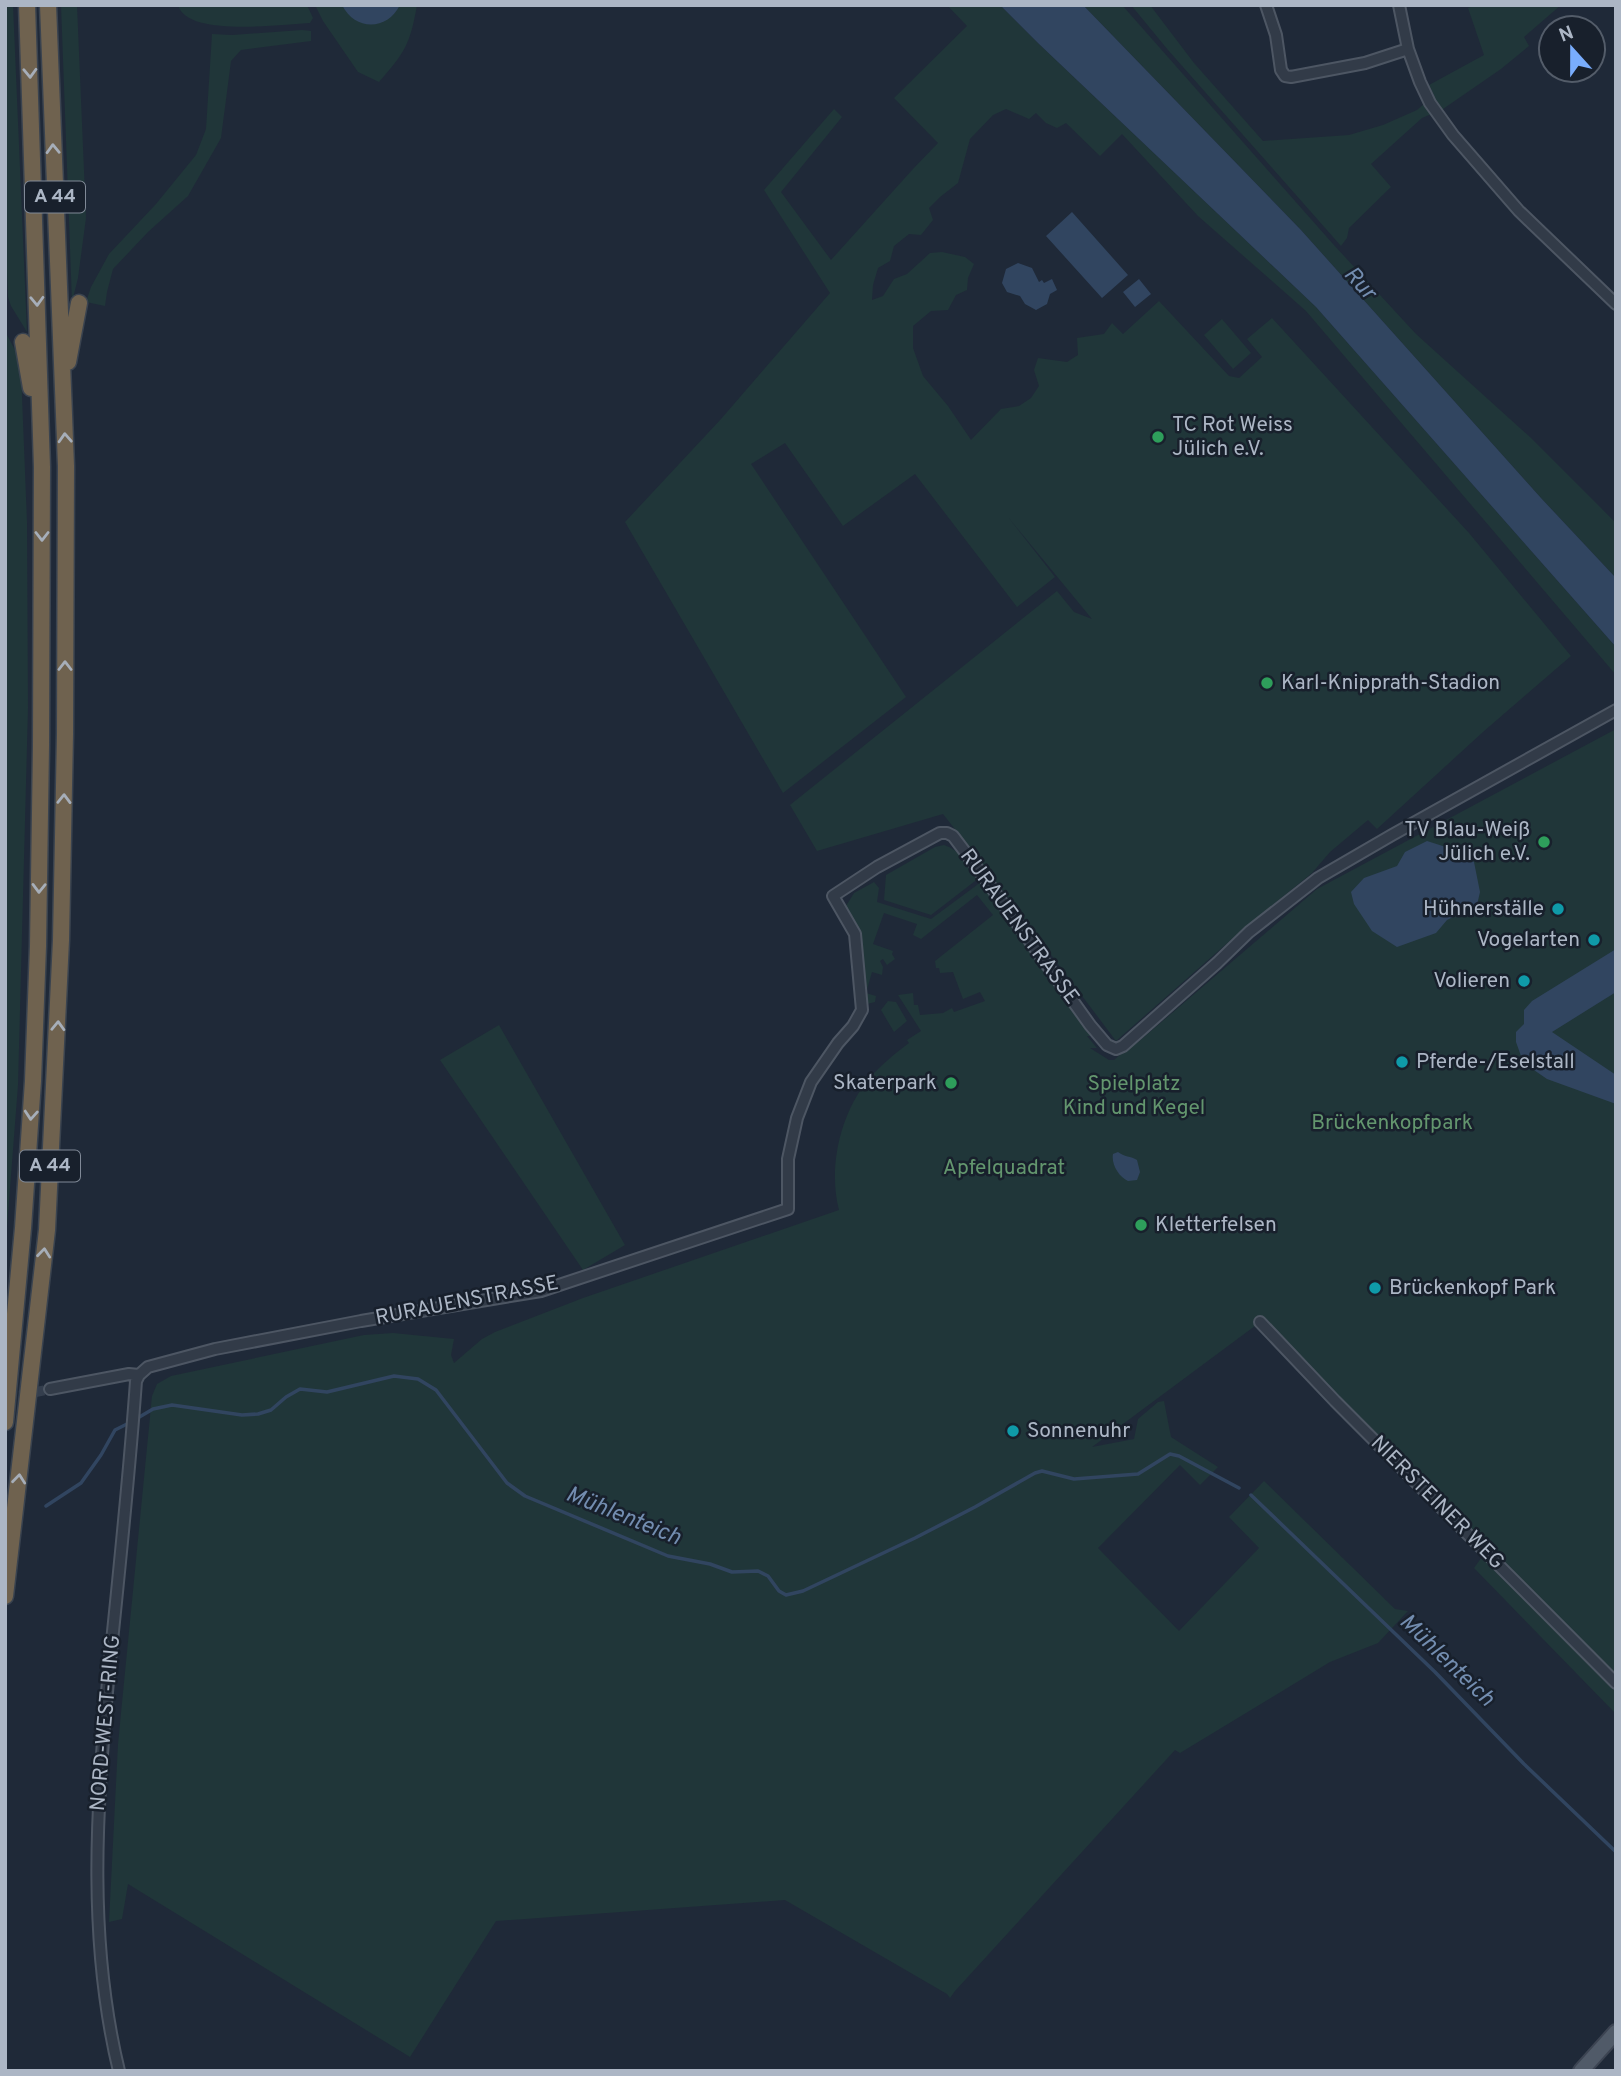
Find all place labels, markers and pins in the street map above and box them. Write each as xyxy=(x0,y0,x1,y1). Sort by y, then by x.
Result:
place label: TC Rot Weiss Jülich e.V. xyxy=(1172,412,1293,463)
marker: TC Rot Weiss Jülich e.V. xyxy=(1150,429,1166,445)
place label: Karl-Knipprath-Stadion xyxy=(1281,670,1500,697)
marker: Karl-Knipprath-Stadion xyxy=(1259,675,1275,691)
place label: TV Blau-Weiß Jülich e.V. xyxy=(1404,817,1530,868)
marker: TV Blau-Weiß Jülich e.V. xyxy=(1536,834,1552,850)
place label: Hühnerställe xyxy=(1423,896,1544,923)
marker: Hühnerställe xyxy=(1550,901,1566,917)
place label: Vogelarten xyxy=(1477,927,1580,954)
marker: Vogelarten xyxy=(1586,932,1602,948)
place label: Volieren xyxy=(1433,968,1510,995)
marker: Volieren xyxy=(1516,973,1532,989)
place label: Pferde-/Eselstall xyxy=(1416,1049,1575,1076)
marker: Pferde-/Eselstall xyxy=(1394,1054,1410,1070)
place label: Skaterpark xyxy=(833,1070,937,1097)
marker: Skaterpark xyxy=(943,1075,959,1091)
place label: Kletterfelsen xyxy=(1155,1212,1277,1239)
marker: Kletterfelsen xyxy=(1133,1217,1149,1233)
place label: Brückenkopf Park xyxy=(1389,1275,1556,1302)
marker: Brückenkopf Park xyxy=(1367,1280,1383,1296)
place label: Sonnenuhr xyxy=(1027,1418,1130,1445)
marker: Sonnenuhr xyxy=(1005,1423,1021,1439)

